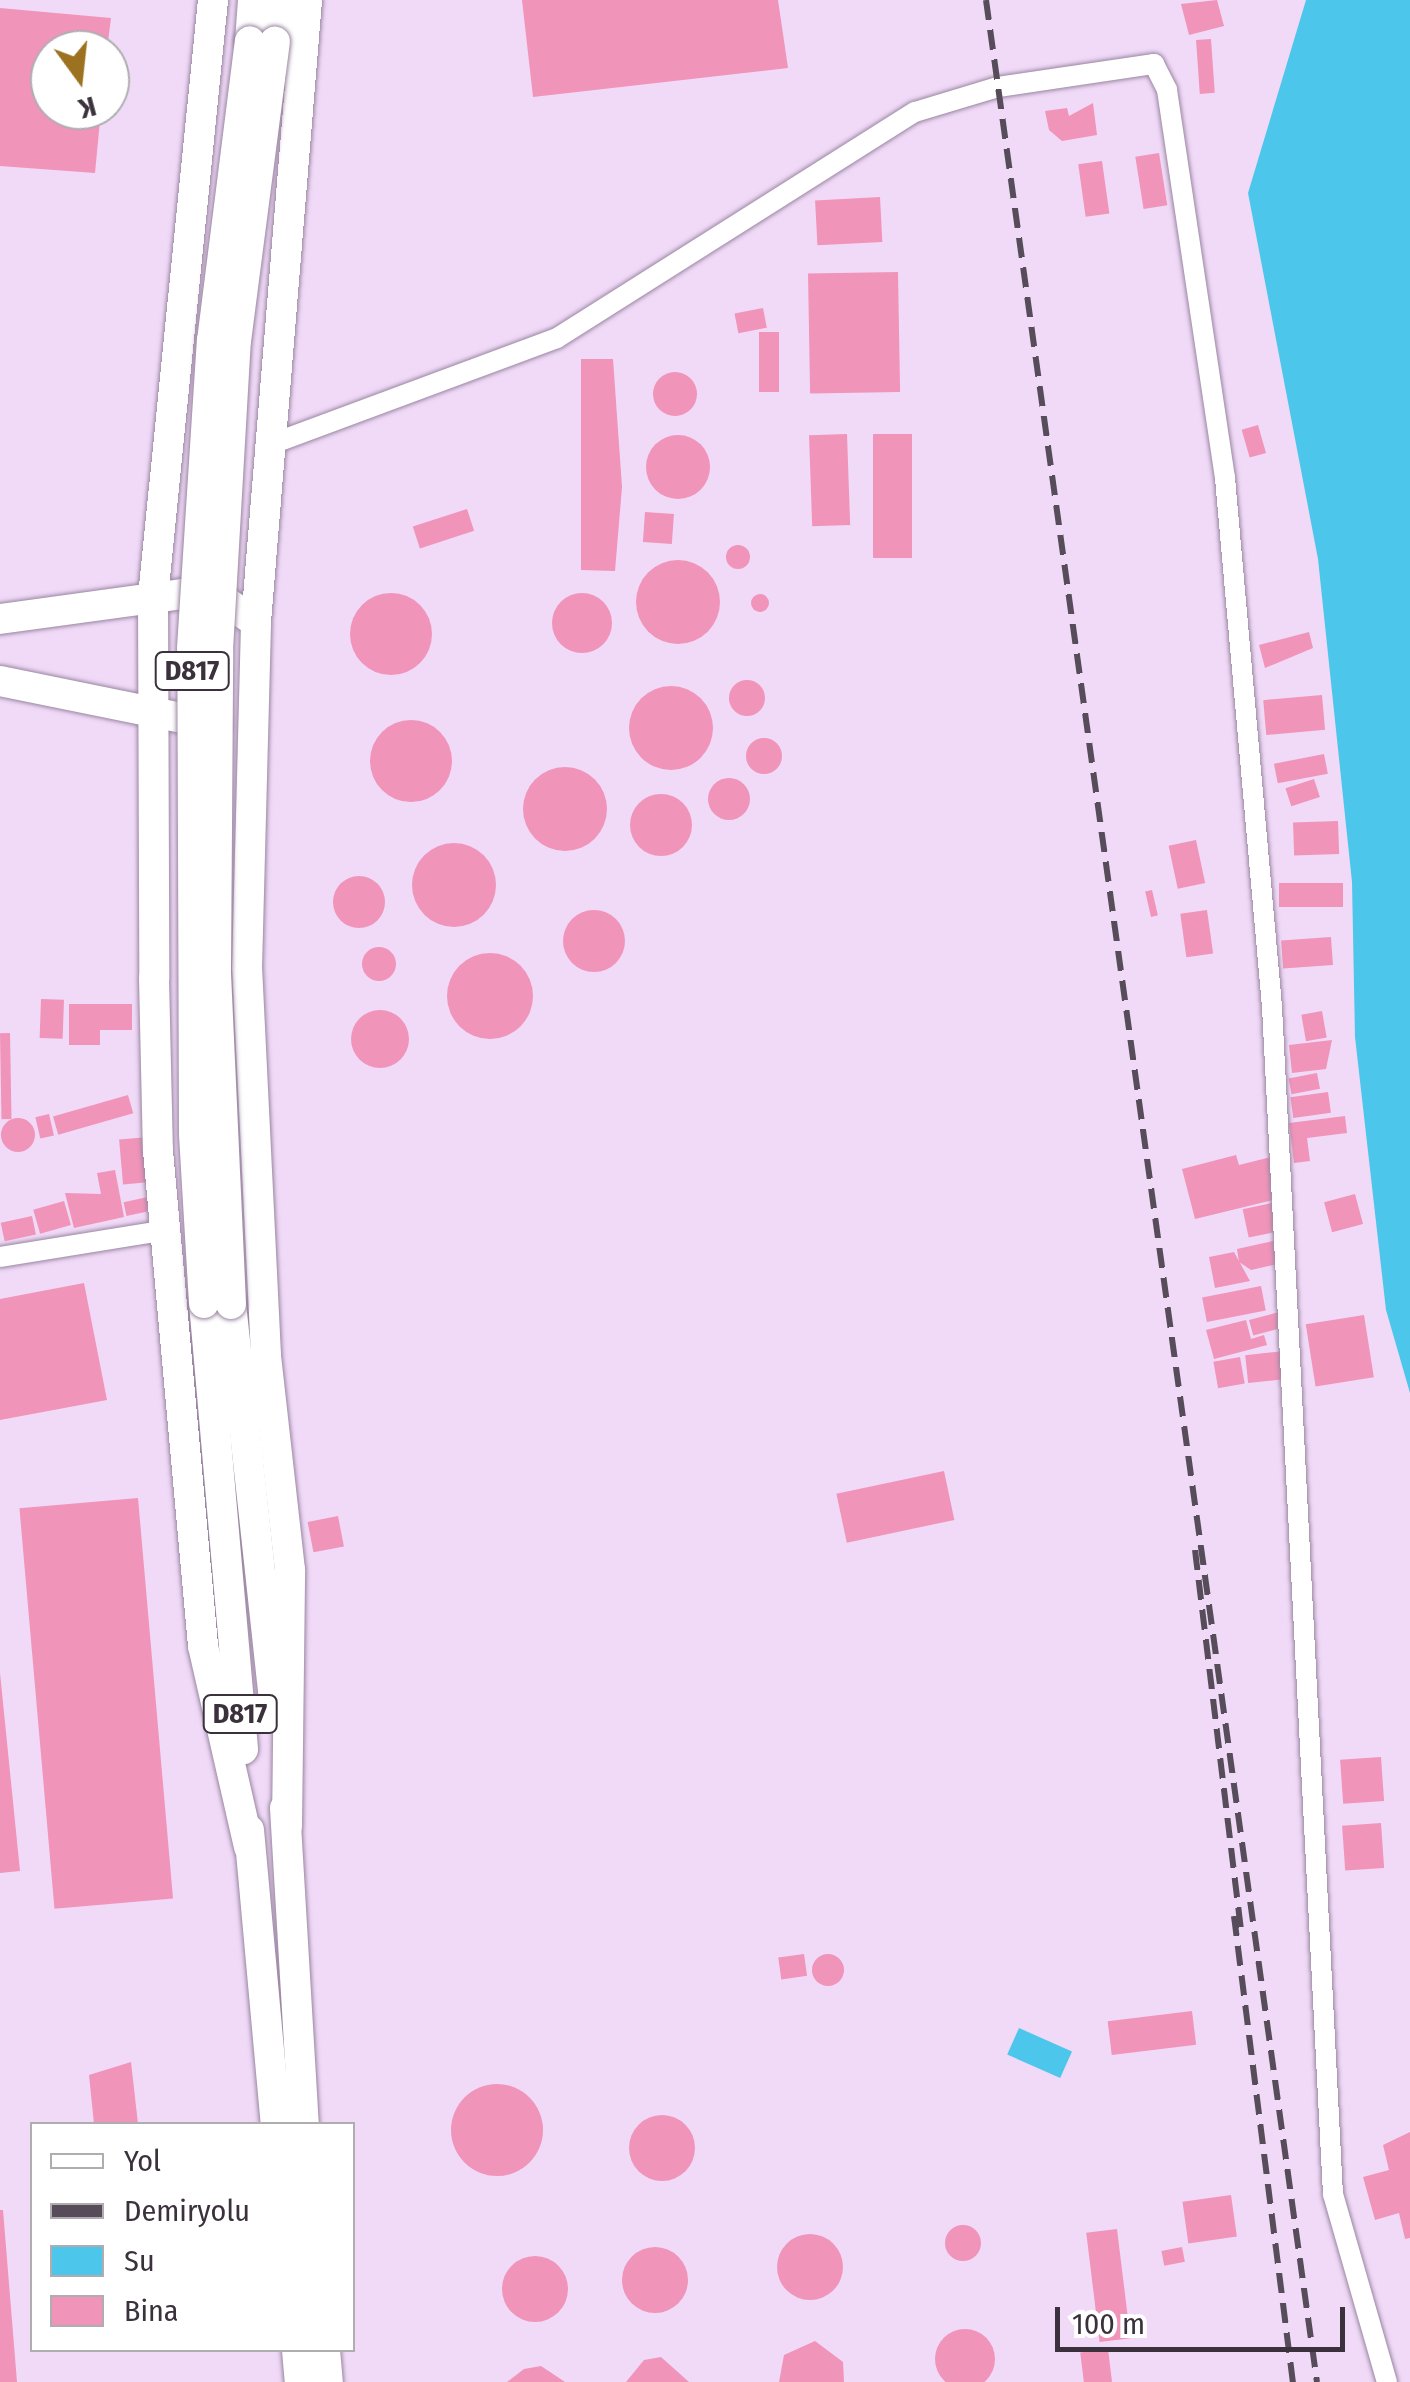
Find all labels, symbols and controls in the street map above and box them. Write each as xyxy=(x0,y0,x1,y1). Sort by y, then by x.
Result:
north arrow xyxy=(30,30,130,130)
text: K xyxy=(75,89,100,126)
road number: D817 xyxy=(154,648,230,694)
road number: D817 xyxy=(202,1691,278,1737)
legend xyxy=(30,2122,355,2352)
text: Yol xyxy=(124,2143,161,2179)
text: Demiryolu xyxy=(124,2193,250,2229)
text: Su xyxy=(124,2243,155,2279)
scale bar xyxy=(1060,2287,1350,2349)
text: Bina xyxy=(124,2293,178,2329)
text: 100 m xyxy=(1072,2306,1145,2342)

